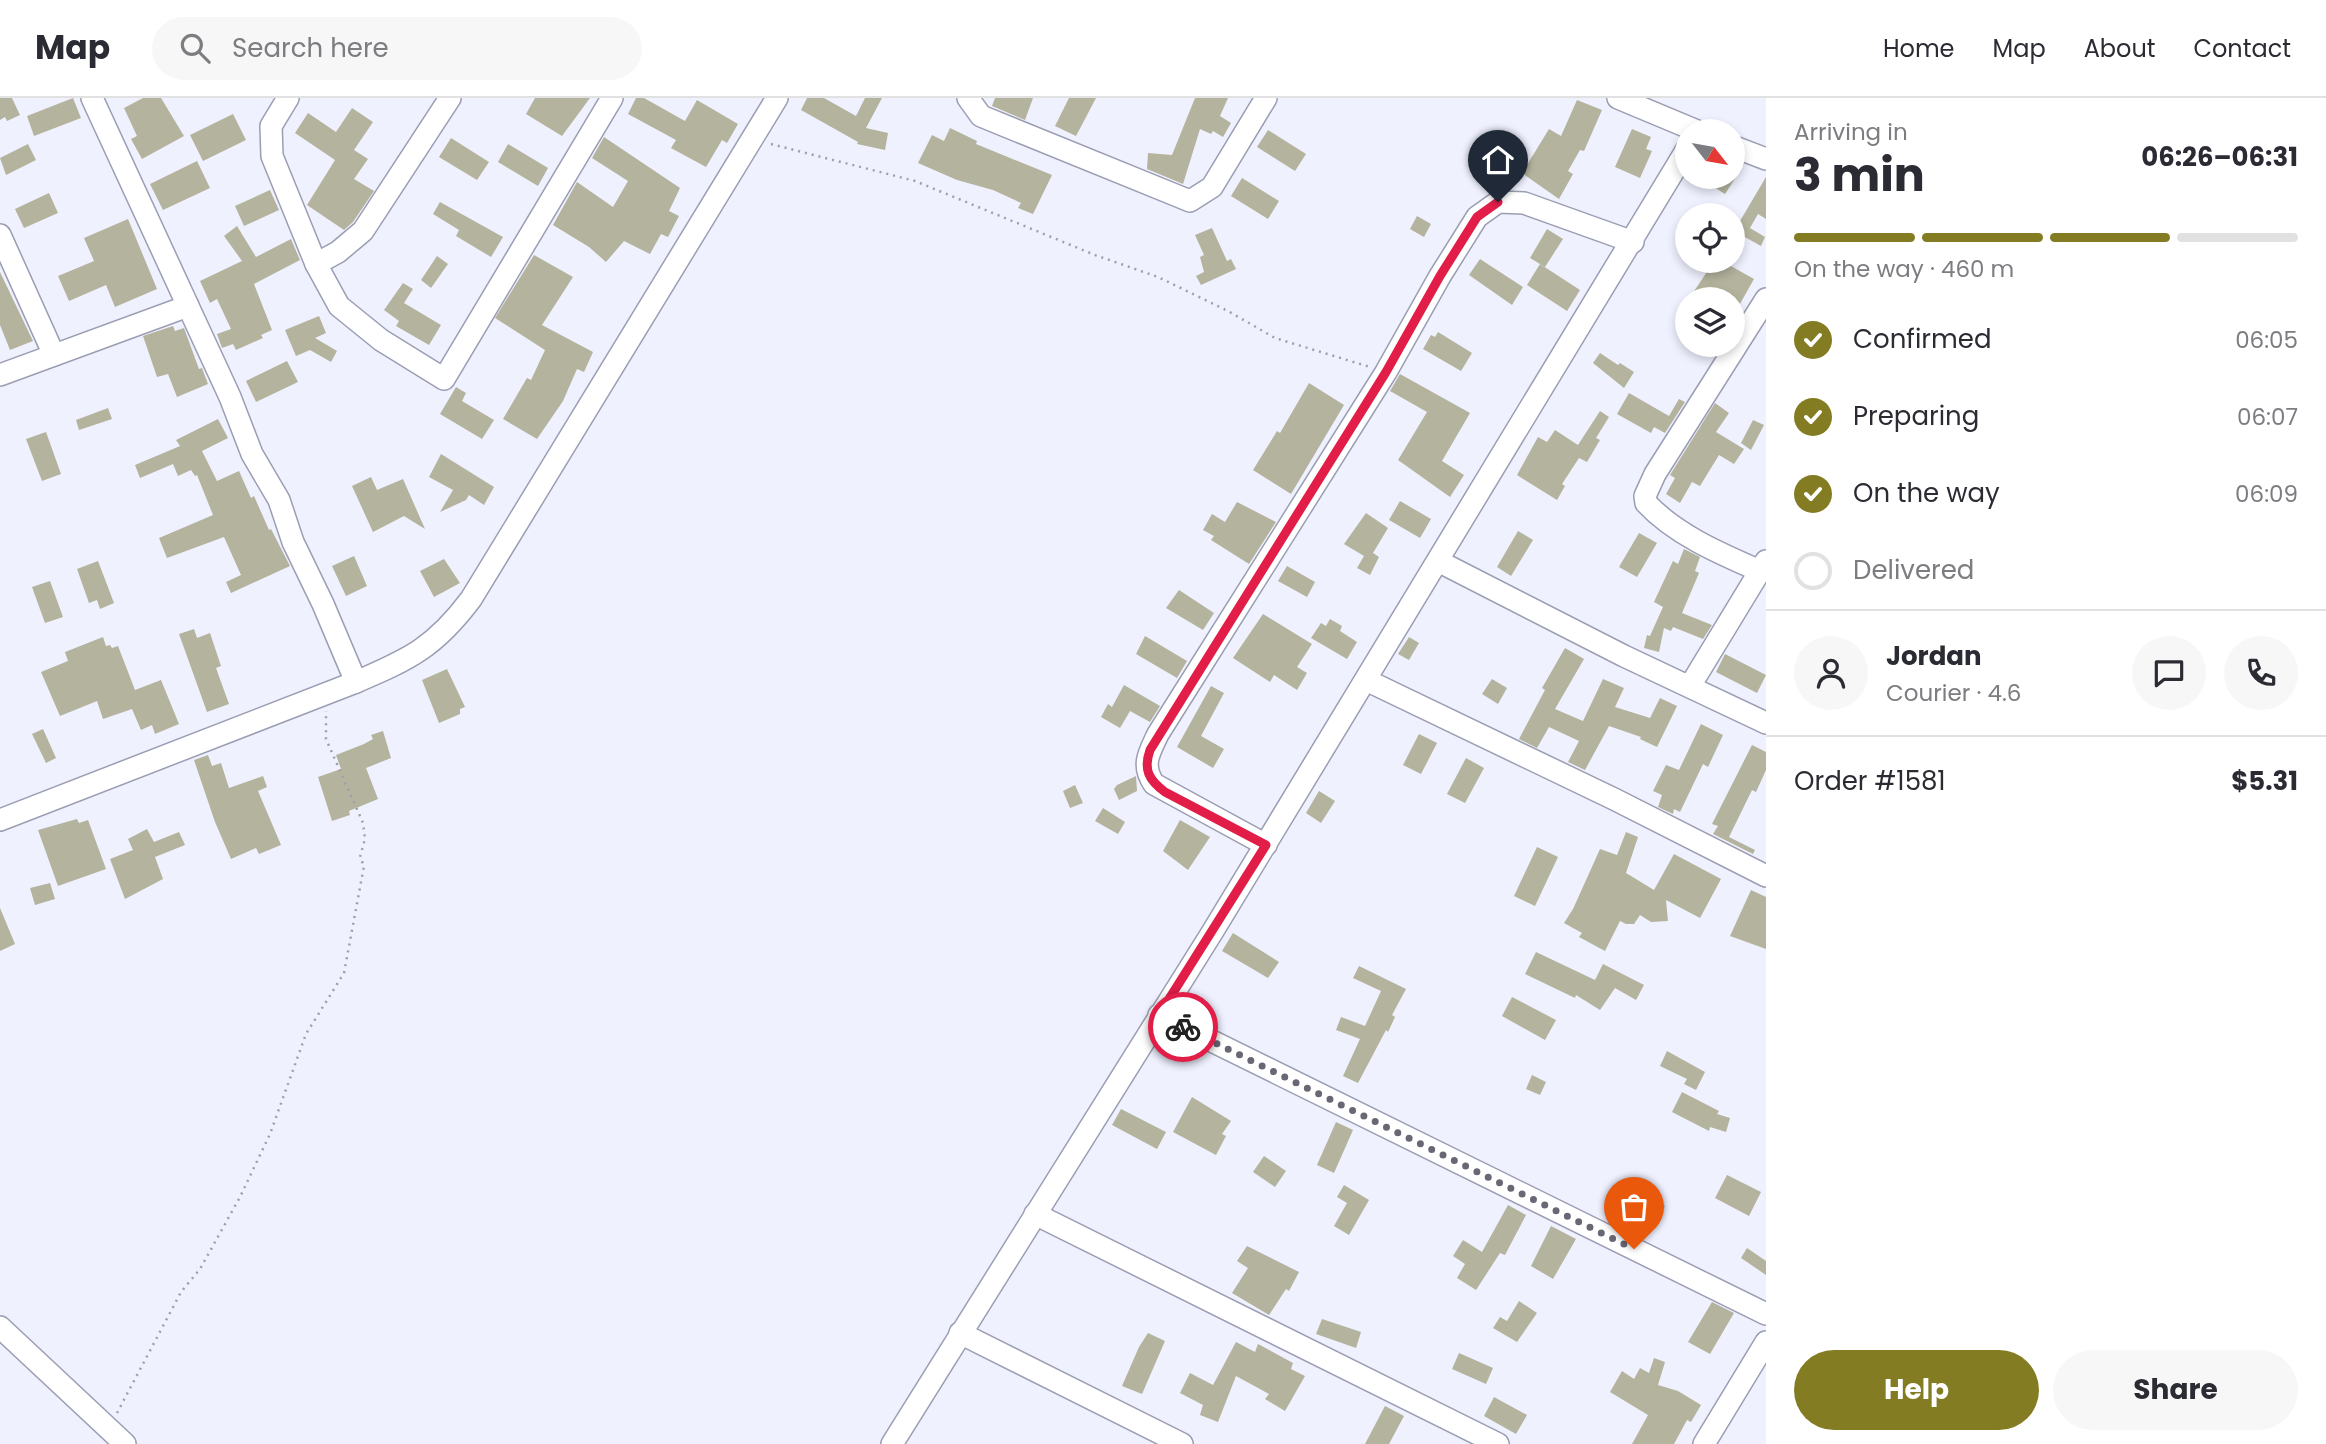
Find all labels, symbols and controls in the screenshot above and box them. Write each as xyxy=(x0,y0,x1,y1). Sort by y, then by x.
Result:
search box xyxy=(152,17,642,80)
text: Map xyxy=(35,24,110,71)
icon: search xyxy=(176,29,214,67)
text: Search here xyxy=(232,30,389,66)
text: Home xyxy=(1883,32,1955,65)
text: Map xyxy=(1993,32,2046,65)
text: About xyxy=(2084,32,2155,65)
text: Contact xyxy=(2193,32,2291,65)
text: Arriving in xyxy=(1794,116,1908,148)
north arrow xyxy=(1675,119,1745,189)
map controls xyxy=(1675,119,1745,357)
pin xyxy=(1468,130,1528,202)
text: 06:26–06:31 xyxy=(2141,139,2298,175)
icon: home xyxy=(1479,141,1517,179)
text: 3 min xyxy=(1794,143,1925,207)
button: locate xyxy=(1675,203,1745,273)
text: On the way · 460 m xyxy=(1794,253,2014,285)
button: layers xyxy=(1675,287,1745,357)
icon: check xyxy=(1794,321,1832,359)
text: Confirmed xyxy=(1853,321,1991,357)
text: 06:05 xyxy=(2235,324,2298,356)
icon: check xyxy=(1794,398,1832,436)
text: Preparing xyxy=(1853,398,1979,434)
text: 06:07 xyxy=(2237,401,2298,433)
icon: check xyxy=(1794,475,1832,513)
text: On the way xyxy=(1853,475,2000,511)
text: 06:09 xyxy=(2235,478,2298,510)
text: Delivered xyxy=(1853,552,1974,588)
button: person xyxy=(1794,636,1868,710)
button: chat xyxy=(2132,636,2206,710)
button: phone xyxy=(2224,636,2298,710)
text: Jordan xyxy=(1886,638,1982,674)
text: Courier · 4.6 xyxy=(1886,677,2021,709)
text: Order #1581 xyxy=(1794,763,1946,799)
text: $5.31 xyxy=(2231,763,2298,799)
courier xyxy=(1148,992,1218,1062)
icon: bike xyxy=(1164,1008,1202,1046)
pin xyxy=(1604,1177,1664,1249)
icon: bag xyxy=(1615,1188,1653,1226)
button: Help xyxy=(1794,1350,2039,1430)
button: Share xyxy=(2053,1350,2298,1430)

